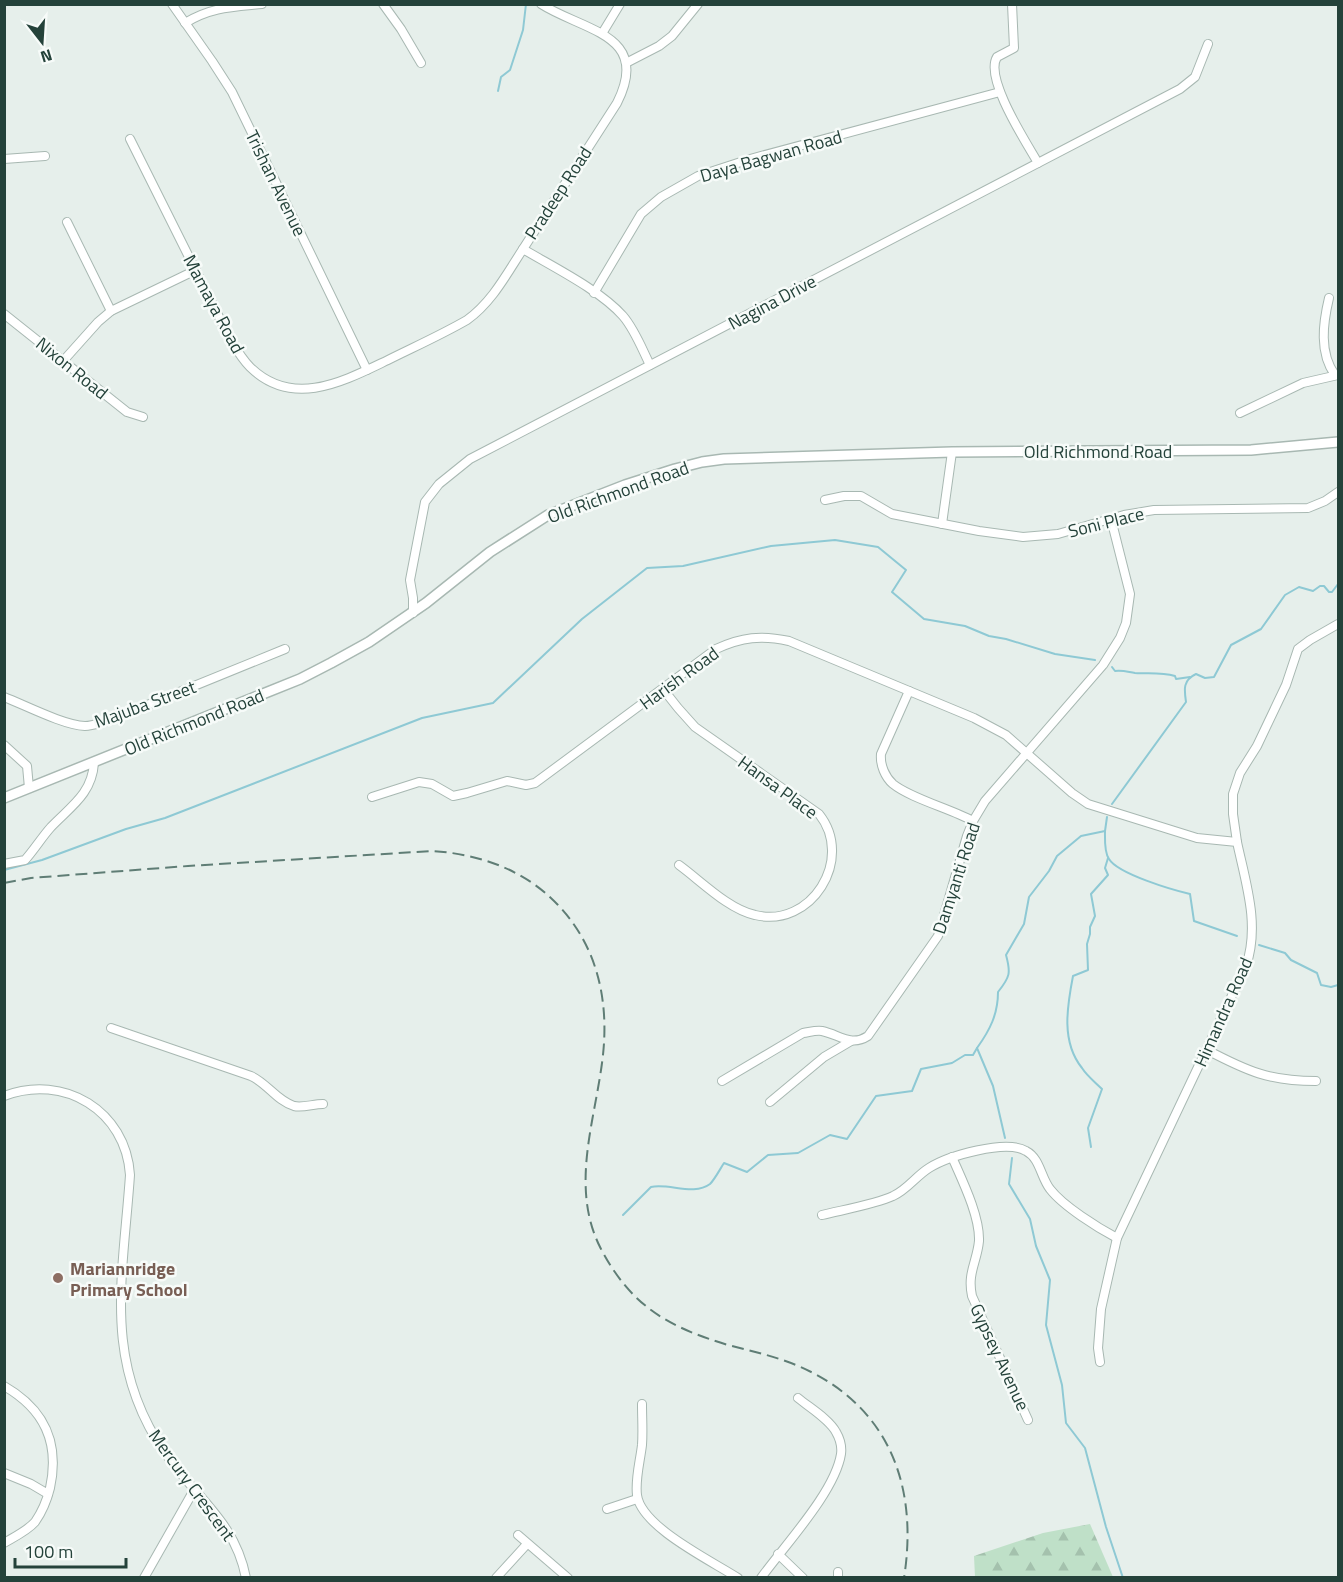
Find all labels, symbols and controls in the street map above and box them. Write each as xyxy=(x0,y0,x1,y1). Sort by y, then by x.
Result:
north arrow xyxy=(12,12,72,72)
text: N xyxy=(38,43,55,69)
street label: Daya Bagwan Road xyxy=(697,123,845,189)
street label: Trishan Avenue xyxy=(239,125,313,241)
street label: Pradeep Road xyxy=(518,141,598,245)
street label: Mamaya Road xyxy=(177,250,251,358)
street label: Nagina Drive xyxy=(723,267,821,337)
street label: Nixon Road xyxy=(30,330,114,406)
street label: Old Richmond Road xyxy=(1024,438,1172,465)
street label: Old Richmond Road xyxy=(544,454,692,530)
street label: Soni Place xyxy=(1065,500,1147,544)
street label: Harish Road xyxy=(634,640,724,716)
street label: Majuba Street xyxy=(90,673,200,735)
street label: Old Richmond Road xyxy=(120,682,268,762)
street label: Hansa Place xyxy=(732,749,824,825)
street label: Damyanti Road xyxy=(925,819,987,937)
street label: Himandra Road xyxy=(1187,953,1259,1071)
place label: Mariannridge Primary School xyxy=(70,1255,188,1303)
marker: Mariannridge Primary School xyxy=(51,1271,65,1285)
street label: Gypsey Avenue xyxy=(963,1299,1037,1415)
street label: Mercury Crescent xyxy=(142,1423,242,1547)
scale bar xyxy=(15,1531,126,1569)
text: 100 m xyxy=(24,1538,73,1565)

